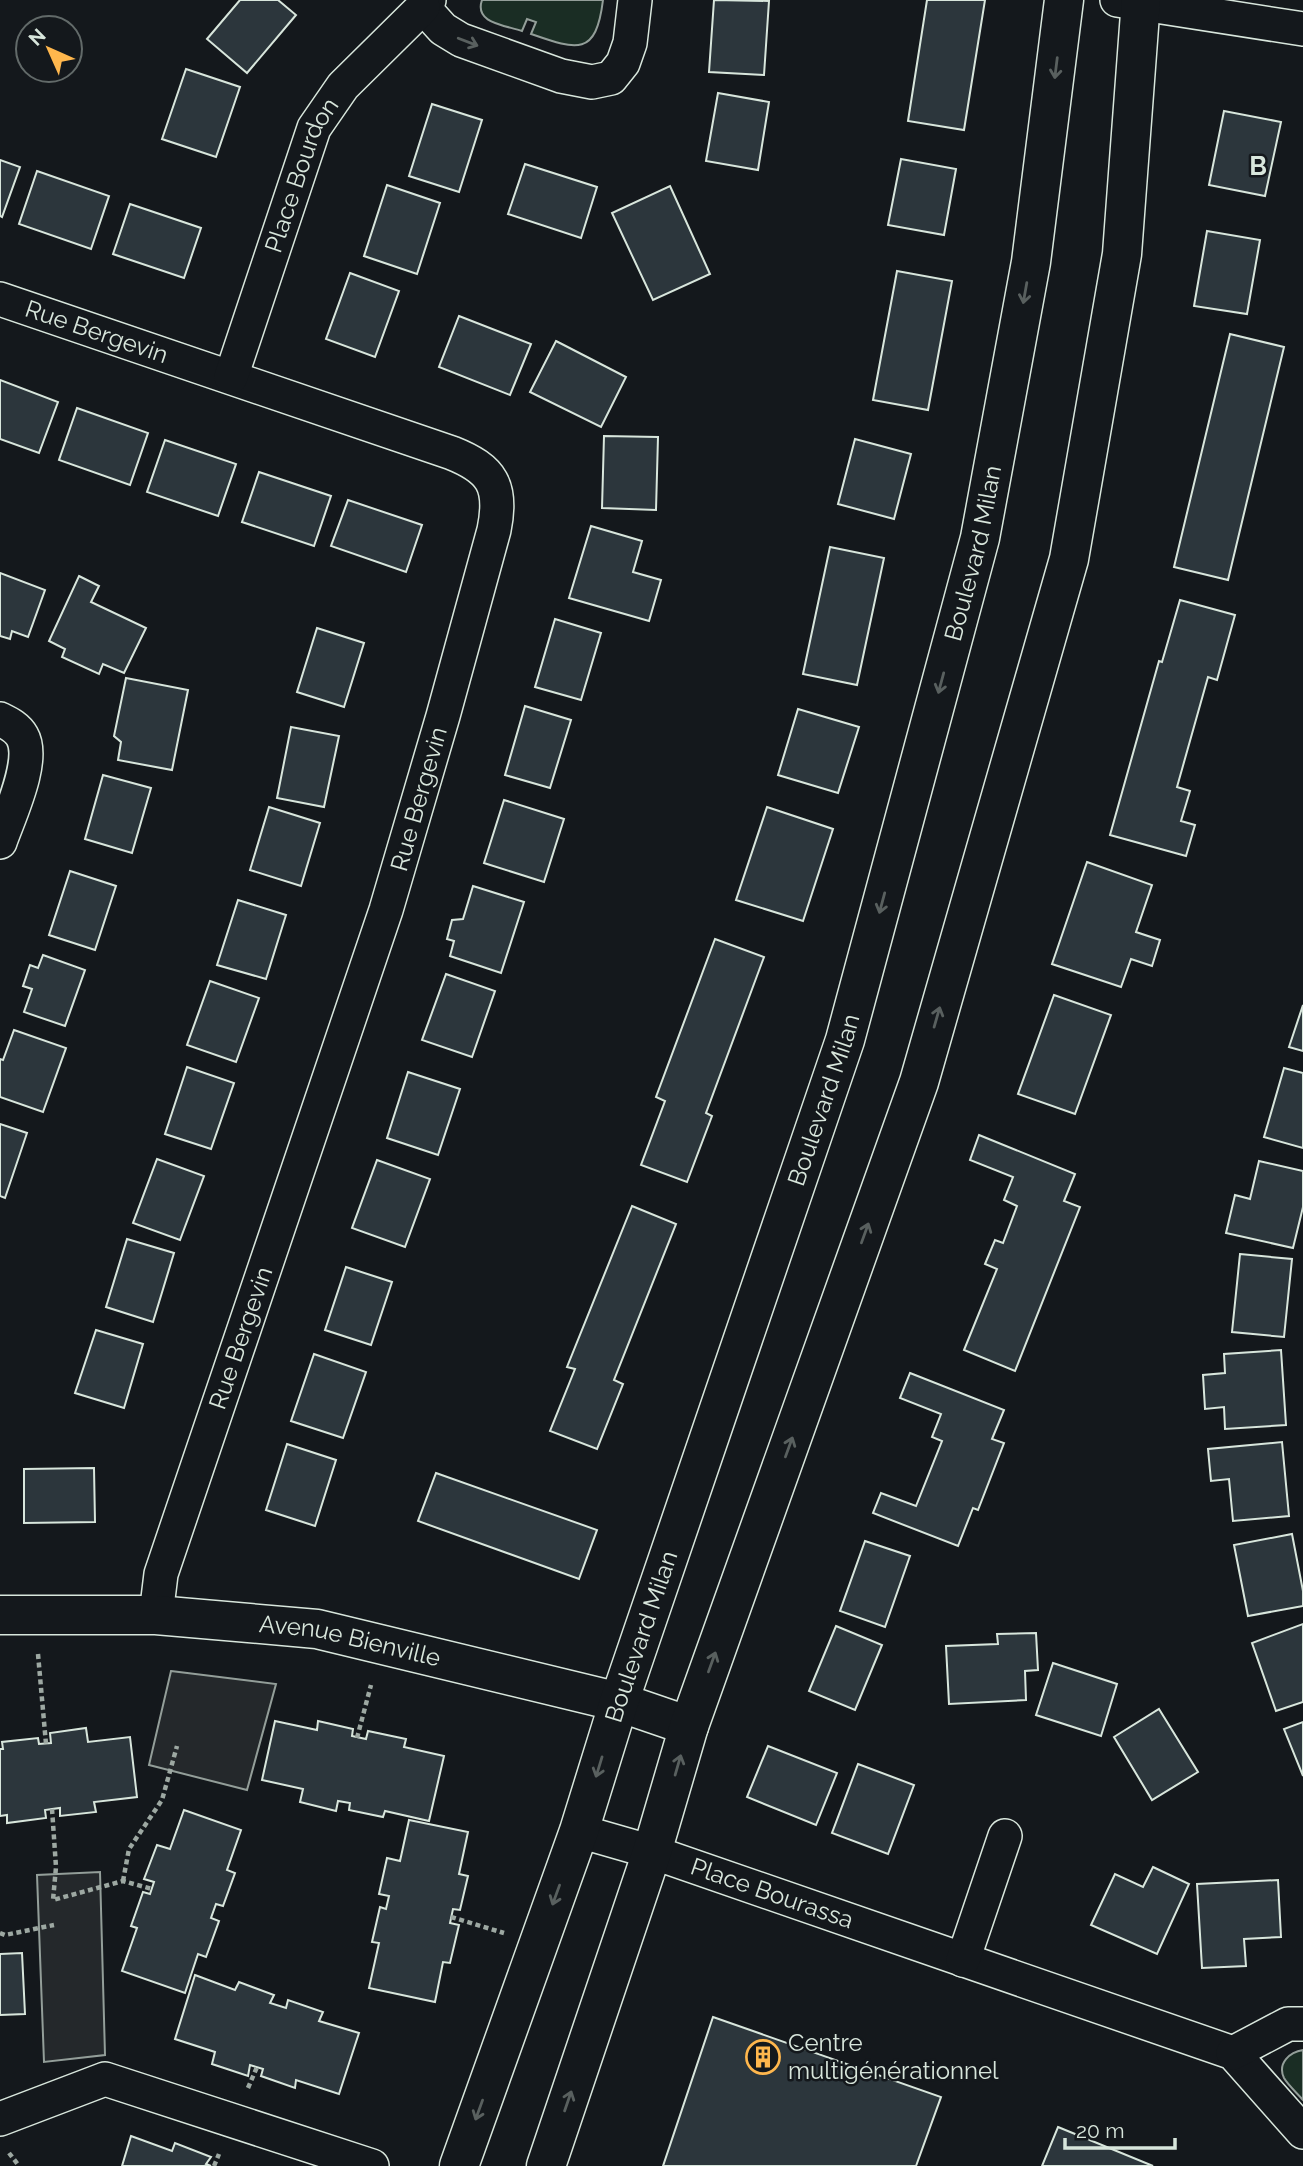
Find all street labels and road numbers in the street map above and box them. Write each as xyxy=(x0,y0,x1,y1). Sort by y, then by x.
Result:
street label: Place Bourdon xyxy=(259,92,344,256)
street label: Rue Bergevin xyxy=(22,294,172,369)
street label: Boulevard Milan xyxy=(938,463,1007,644)
street label: Rue Bergevin xyxy=(384,723,453,874)
street label: Boulevard Milan xyxy=(781,1011,865,1189)
street label: Rue Bergevin xyxy=(203,1263,278,1413)
street label: Boulevard Milan xyxy=(599,1547,684,1726)
street label: Avenue Bienville xyxy=(258,1609,444,1672)
street label: Place Bourassa xyxy=(687,1852,857,1935)

